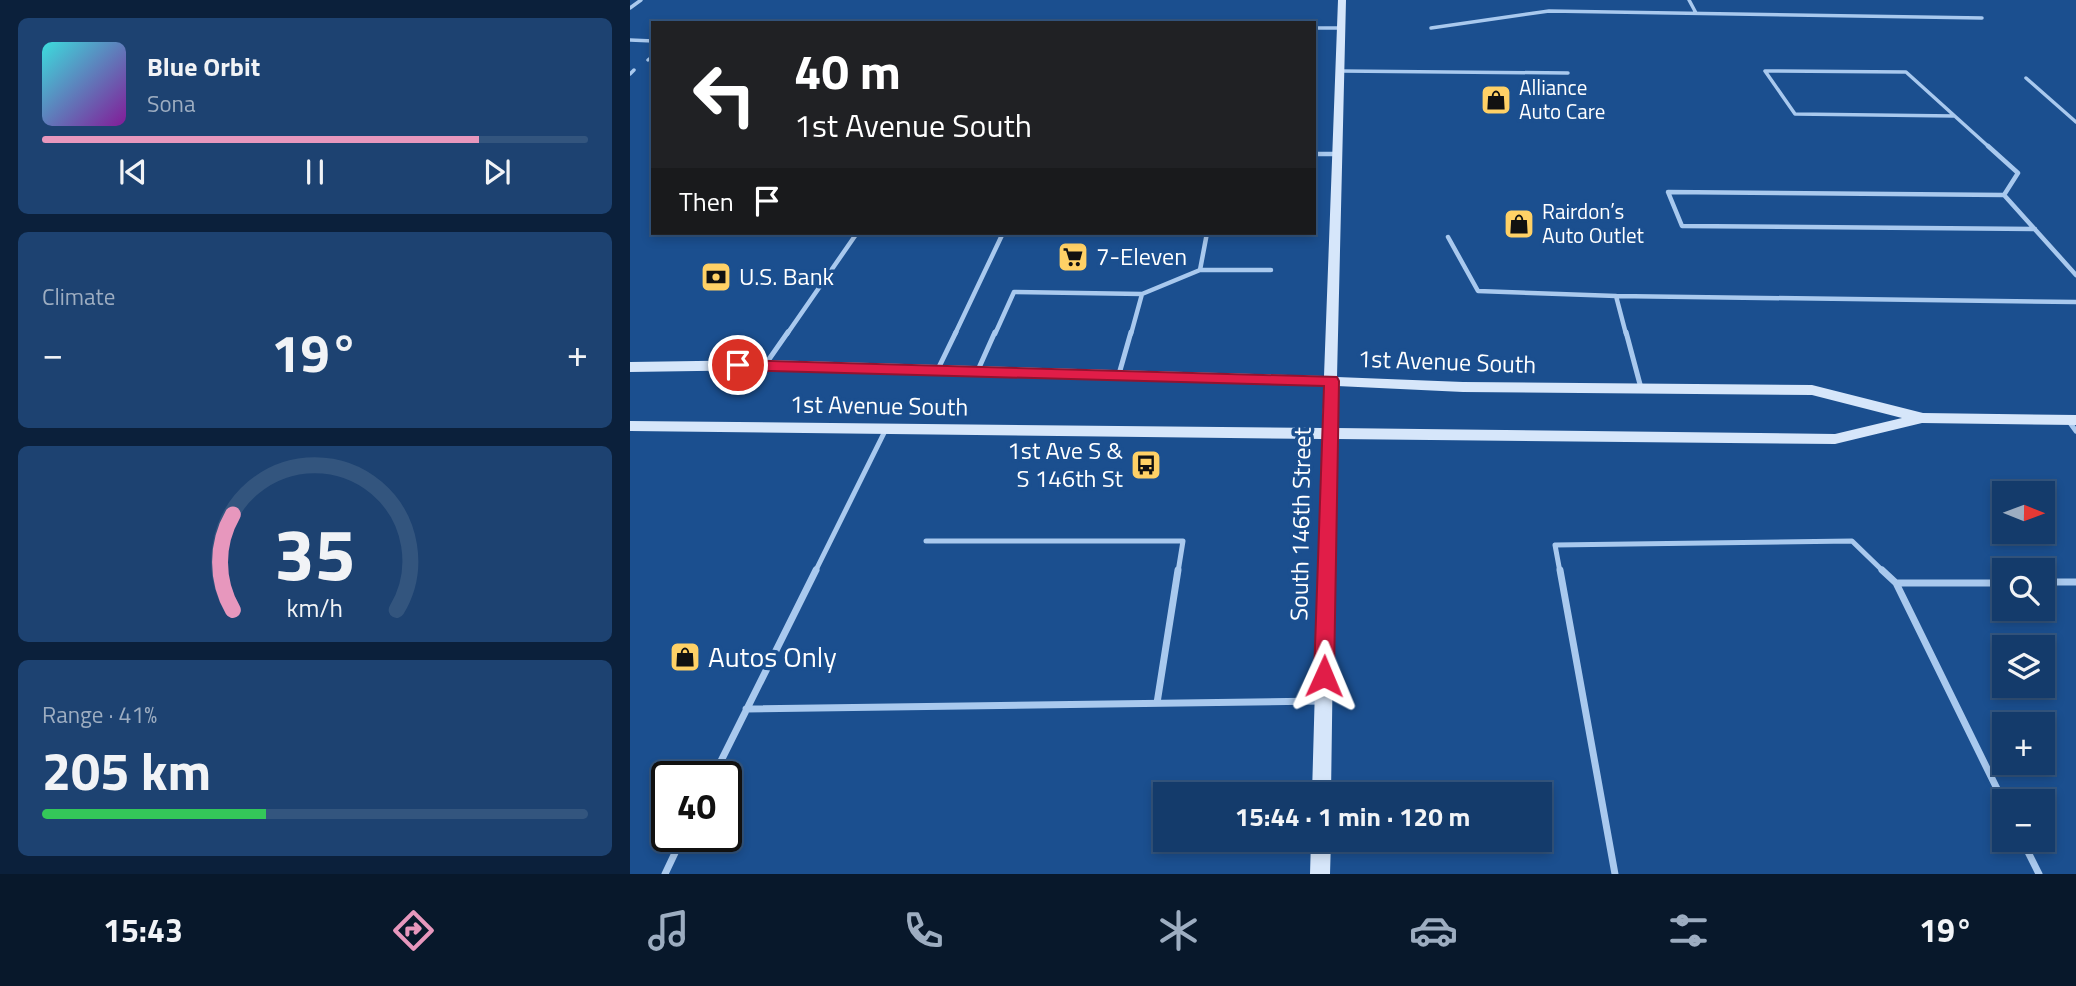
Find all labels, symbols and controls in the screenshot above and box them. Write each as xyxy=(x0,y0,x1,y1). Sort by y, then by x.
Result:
text: 40 m xyxy=(794,33,901,108)
text: Blue Orbit xyxy=(147,47,260,86)
icon: left xyxy=(679,49,770,140)
place label: Alliance Auto Care xyxy=(1519,71,1605,127)
shop icon: Alliance Auto Care xyxy=(1479,83,1513,117)
text: Sona xyxy=(147,86,195,121)
text: 1st Avenue South xyxy=(794,101,1032,149)
icon: previous xyxy=(114,153,152,191)
icon: pause xyxy=(296,153,334,191)
icon: next xyxy=(478,153,516,191)
text: Then xyxy=(679,182,734,221)
icon: arrive xyxy=(748,182,786,220)
place label: Rairdon’s Auto Outlet xyxy=(1542,195,1645,251)
shop icon: Rairdon’s Auto Outlet xyxy=(1502,207,1536,241)
place label: 7-Eleven xyxy=(1096,238,1187,274)
supermarket icon: 7-Eleven xyxy=(1056,240,1090,274)
place label: U.S. Bank xyxy=(739,258,835,294)
bank icon: U.S. Bank xyxy=(699,260,733,294)
text: Climate xyxy=(42,279,115,314)
text: 19° xyxy=(271,313,359,392)
text: − xyxy=(42,324,63,382)
text: + xyxy=(567,324,588,382)
pin xyxy=(708,335,768,395)
street label: 1st Avenue South xyxy=(1357,340,1537,382)
icon: arrive xyxy=(719,346,757,384)
street label: 1st Avenue South xyxy=(790,385,969,425)
street label: South 146th Street xyxy=(1280,426,1320,621)
place label: 1st Ave S & S 146th St xyxy=(1007,432,1124,496)
bus stop icon: 1st Ave S & S 146th St xyxy=(1129,448,1163,482)
north arrow xyxy=(1992,481,2054,544)
map controls xyxy=(1992,481,2055,852)
text: 35 xyxy=(274,498,356,608)
button: search xyxy=(1992,558,2055,621)
text: km/h xyxy=(287,589,343,627)
place label: Autos Only xyxy=(708,635,837,678)
button: layers xyxy=(1992,635,2055,698)
position arrow xyxy=(1287,639,1361,713)
shop icon: Autos Only xyxy=(668,640,702,674)
text: Range · 41% xyxy=(42,697,157,732)
button: + xyxy=(1992,712,2055,775)
text: 205 km xyxy=(42,731,211,810)
speed limit sign: 40 xyxy=(651,761,742,852)
button: − xyxy=(1992,789,2055,852)
text: 15:44 · 1 min · 120 m xyxy=(1235,797,1470,836)
text: 15:43 xyxy=(103,906,183,954)
icon: directions xyxy=(389,906,438,955)
icon: music xyxy=(644,906,693,955)
icon: phone xyxy=(899,906,948,955)
icon: climate xyxy=(1154,906,1203,955)
icon: car xyxy=(1409,906,1458,955)
icon: filters xyxy=(1664,906,1713,955)
text: 19° xyxy=(1919,906,1973,954)

